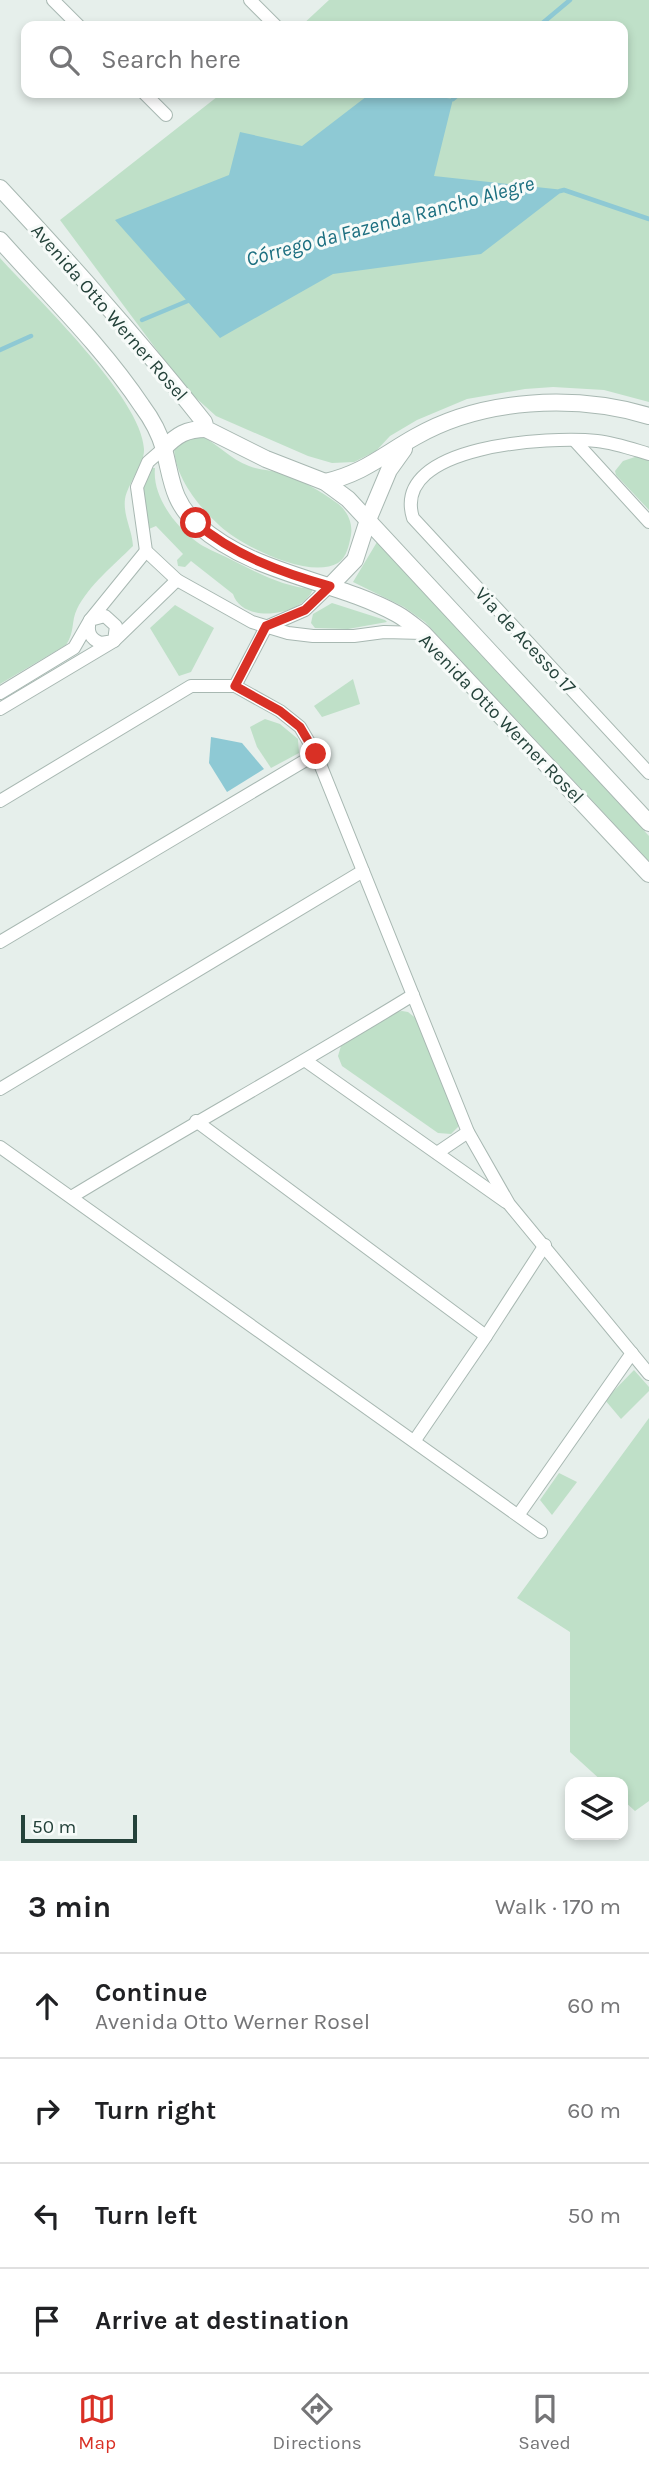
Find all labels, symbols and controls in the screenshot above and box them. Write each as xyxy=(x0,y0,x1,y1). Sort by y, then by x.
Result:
search box xyxy=(21,21,628,98)
icon: search xyxy=(45,41,83,79)
text: Search here xyxy=(101,44,241,75)
water label: Córrego da Fazenda Rancho Alegre xyxy=(243,171,537,271)
street label: Avenida Otto Werner Rosel xyxy=(26,220,192,406)
route start xyxy=(180,507,211,538)
street label: Via de Acesso 17 xyxy=(470,583,580,698)
street label: Avenida Otto Werner Rosel xyxy=(414,629,588,808)
route end xyxy=(300,738,331,769)
map controls xyxy=(565,1777,628,1840)
button: layers xyxy=(565,1777,628,1840)
scale bar xyxy=(21,1812,136,1844)
text: 50 m xyxy=(32,1816,76,1838)
text: 3 min xyxy=(28,1889,111,1925)
text: Walk · 170 m xyxy=(495,1893,621,1920)
text: Continue xyxy=(95,1977,207,2008)
icon: ahead xyxy=(28,1987,66,2025)
text: 60 m xyxy=(567,1992,621,2019)
text: Avenida Otto Werner Rosel xyxy=(95,2008,370,2035)
icon: right xyxy=(28,2092,66,2130)
text: Turn right xyxy=(95,2095,216,2126)
text: 60 m xyxy=(567,2097,621,2124)
icon: left xyxy=(28,2197,66,2235)
text: Turn left xyxy=(95,2200,197,2231)
text: 50 m xyxy=(567,2202,621,2229)
icon: arrive xyxy=(28,2302,66,2340)
text: Arrive at destination xyxy=(95,2305,349,2336)
tab: Map xyxy=(78,2390,116,2454)
tab: Directions xyxy=(273,2390,362,2454)
tab: Saved xyxy=(518,2390,571,2454)

